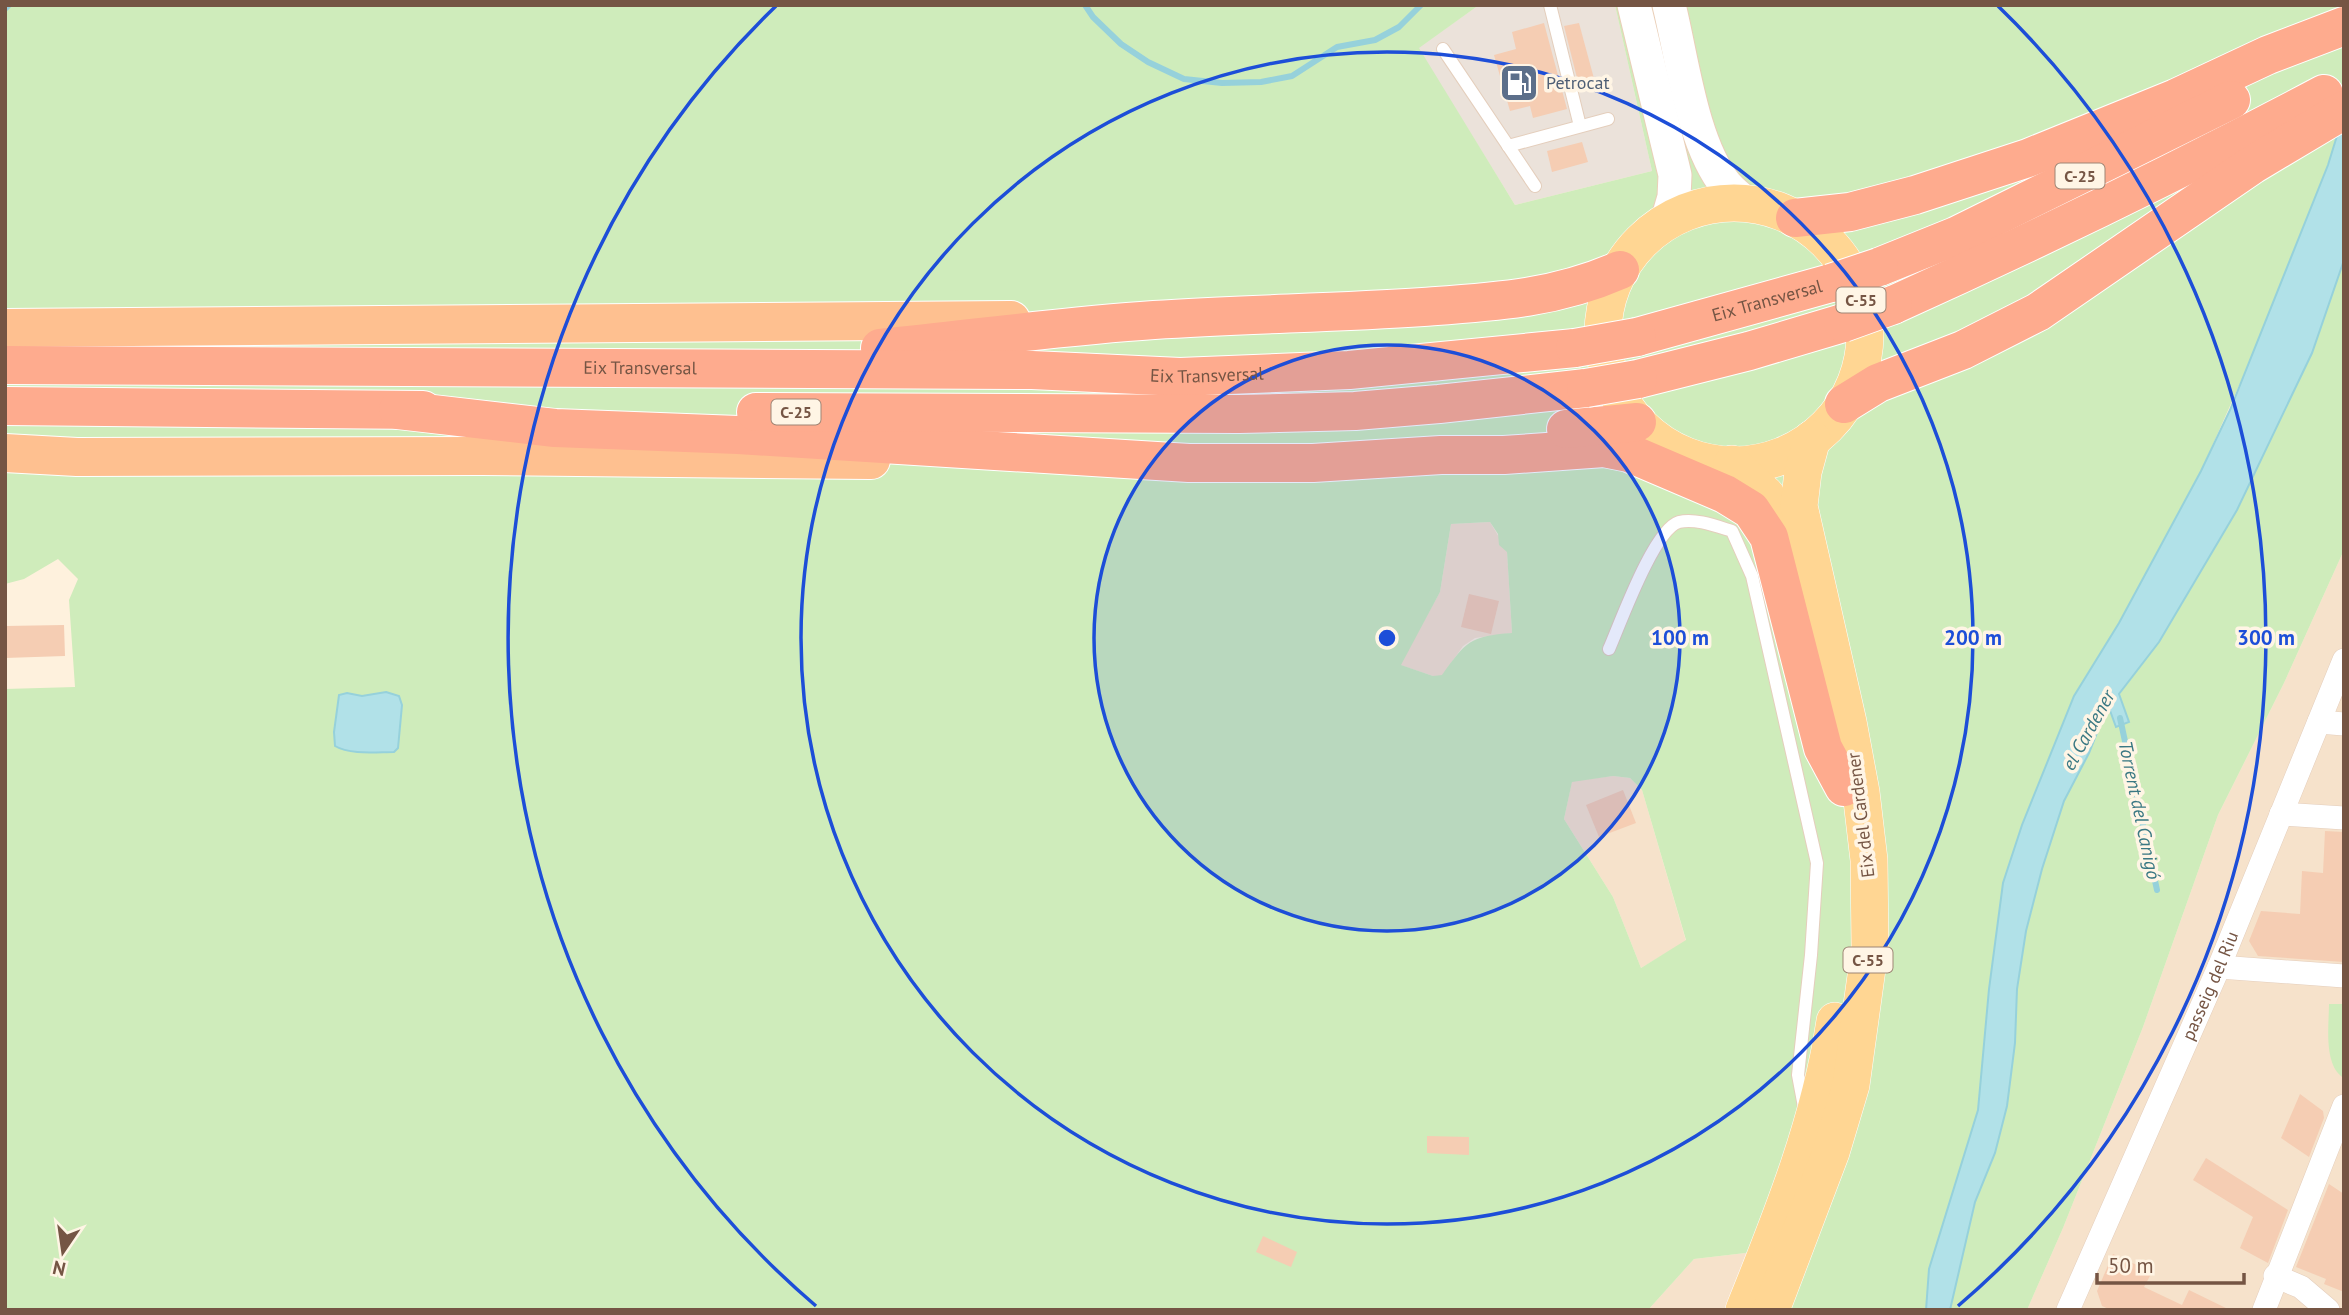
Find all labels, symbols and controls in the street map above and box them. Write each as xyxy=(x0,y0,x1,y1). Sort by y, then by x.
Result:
fuel station icon: Petrocat xyxy=(1498,62,1540,104)
place label: Petrocat xyxy=(1546,71,1610,94)
road number: C-25 xyxy=(2056,164,2104,188)
street label: Eix Transversal xyxy=(1709,274,1825,327)
road number: C-55 xyxy=(1836,288,1885,312)
street label: Eix Transversal xyxy=(583,356,698,379)
street label: Eix Transversal xyxy=(1150,362,1265,388)
road number: C-25 xyxy=(772,400,820,424)
text: 100 m xyxy=(1651,624,1709,651)
text: 200 m xyxy=(1944,624,2002,651)
text: 300 m xyxy=(2237,624,2295,651)
centre of rings xyxy=(1375,626,1399,650)
water label: el Cardener xyxy=(2056,684,2121,774)
water label: Torrent del Canigó xyxy=(2114,739,2166,881)
street label: Eix del Cardener xyxy=(1841,751,1880,879)
street label: passeig del Riu xyxy=(2176,928,2243,1044)
road number: C-55 xyxy=(1843,948,1892,972)
north arrow xyxy=(28,1217,98,1287)
scale bar xyxy=(2097,1242,2244,1286)
text: 50 m xyxy=(2108,1252,2154,1279)
text: N xyxy=(50,1255,68,1282)

